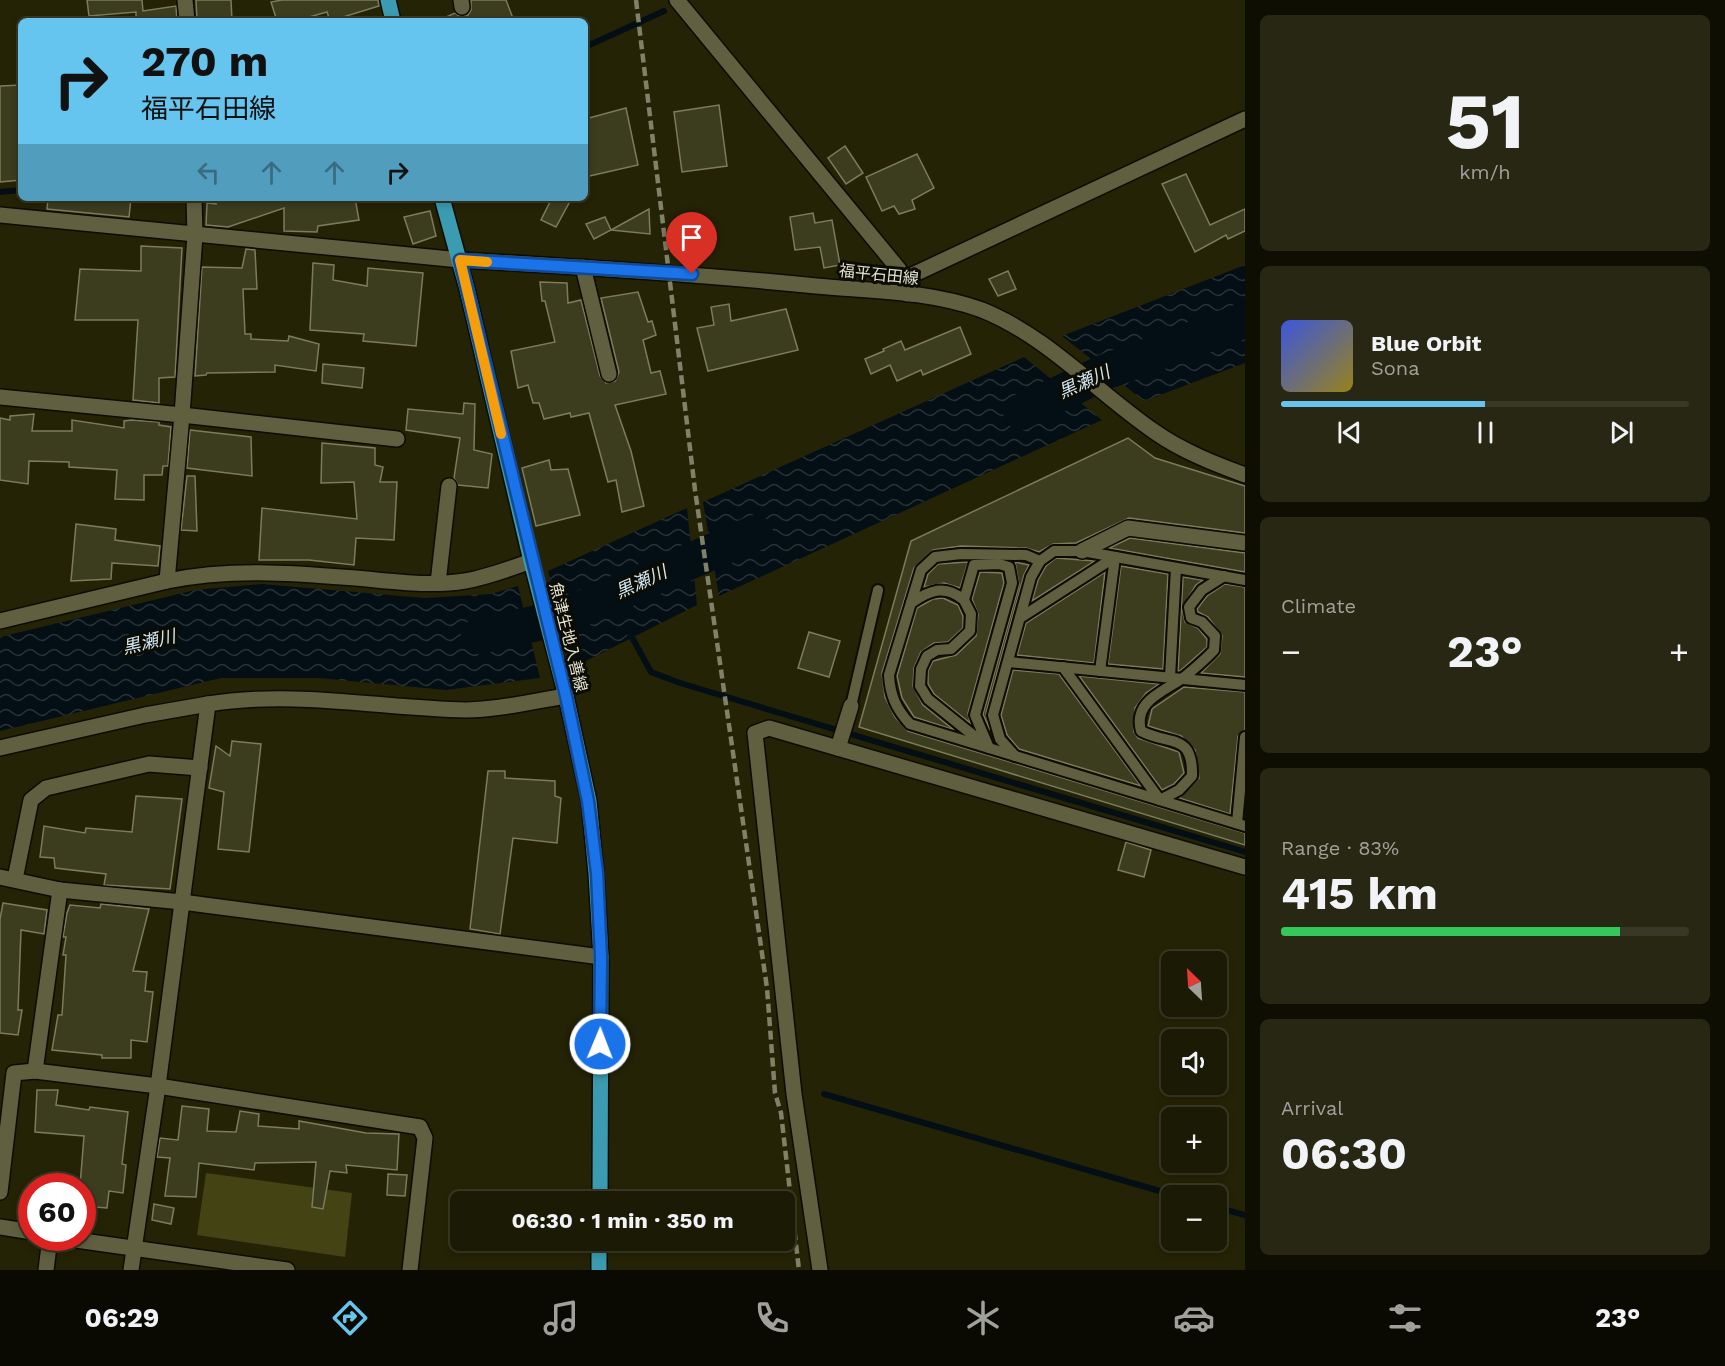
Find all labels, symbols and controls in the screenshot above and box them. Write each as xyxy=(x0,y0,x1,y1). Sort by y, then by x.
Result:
text: 270 m xyxy=(141,37,268,86)
icon: right xyxy=(42,42,120,120)
text: 51 xyxy=(1445,75,1525,167)
text: 福平石田線 xyxy=(141,93,276,125)
icon: left xyxy=(192,156,225,189)
icon: ahead xyxy=(255,156,288,189)
icon: ahead xyxy=(318,156,351,189)
icon: right xyxy=(381,156,414,189)
text: km/h xyxy=(1459,160,1511,184)
pin xyxy=(666,212,717,274)
icon: arrive xyxy=(675,221,708,254)
street label: 福平石田線 xyxy=(838,261,920,288)
text: Blue Orbit xyxy=(1371,331,1481,356)
text: Sona xyxy=(1371,356,1420,380)
water label: 黒瀬川 xyxy=(1055,360,1115,402)
icon: previous xyxy=(1333,416,1366,449)
icon: pause xyxy=(1469,416,1502,449)
icon: next xyxy=(1605,416,1638,449)
water label: 黒瀬川 xyxy=(612,560,672,602)
street label: 魚津生地入善線 xyxy=(546,580,591,694)
text: Climate xyxy=(1281,594,1356,618)
water label: 黒瀬川 xyxy=(120,625,180,658)
text: 23° xyxy=(1447,625,1523,678)
text: − xyxy=(1281,632,1301,671)
text: + xyxy=(1669,632,1689,671)
text: Range · 83% xyxy=(1281,836,1399,860)
text: 415 km xyxy=(1281,867,1438,920)
north arrow xyxy=(1161,951,1227,1017)
map controls xyxy=(1161,951,1227,1251)
position arrow xyxy=(568,1012,632,1076)
button: sound xyxy=(1161,1029,1227,1095)
text: Arrival xyxy=(1281,1096,1343,1120)
button: + xyxy=(1161,1107,1227,1173)
text: 06:30 xyxy=(1281,1127,1407,1180)
speed limit sign: 60 xyxy=(18,1173,96,1251)
button: − xyxy=(1161,1185,1227,1251)
text: 06:30 · 1 min · 350 m xyxy=(511,1208,734,1233)
icon: directions xyxy=(329,1297,371,1339)
icon: music xyxy=(540,1297,582,1339)
icon: phone xyxy=(751,1297,793,1339)
icon: climate xyxy=(962,1297,1004,1339)
icon: car xyxy=(1173,1297,1215,1339)
icon: filters xyxy=(1384,1297,1426,1339)
text: 06:29 xyxy=(85,1302,159,1334)
text: 23° xyxy=(1595,1302,1640,1334)

